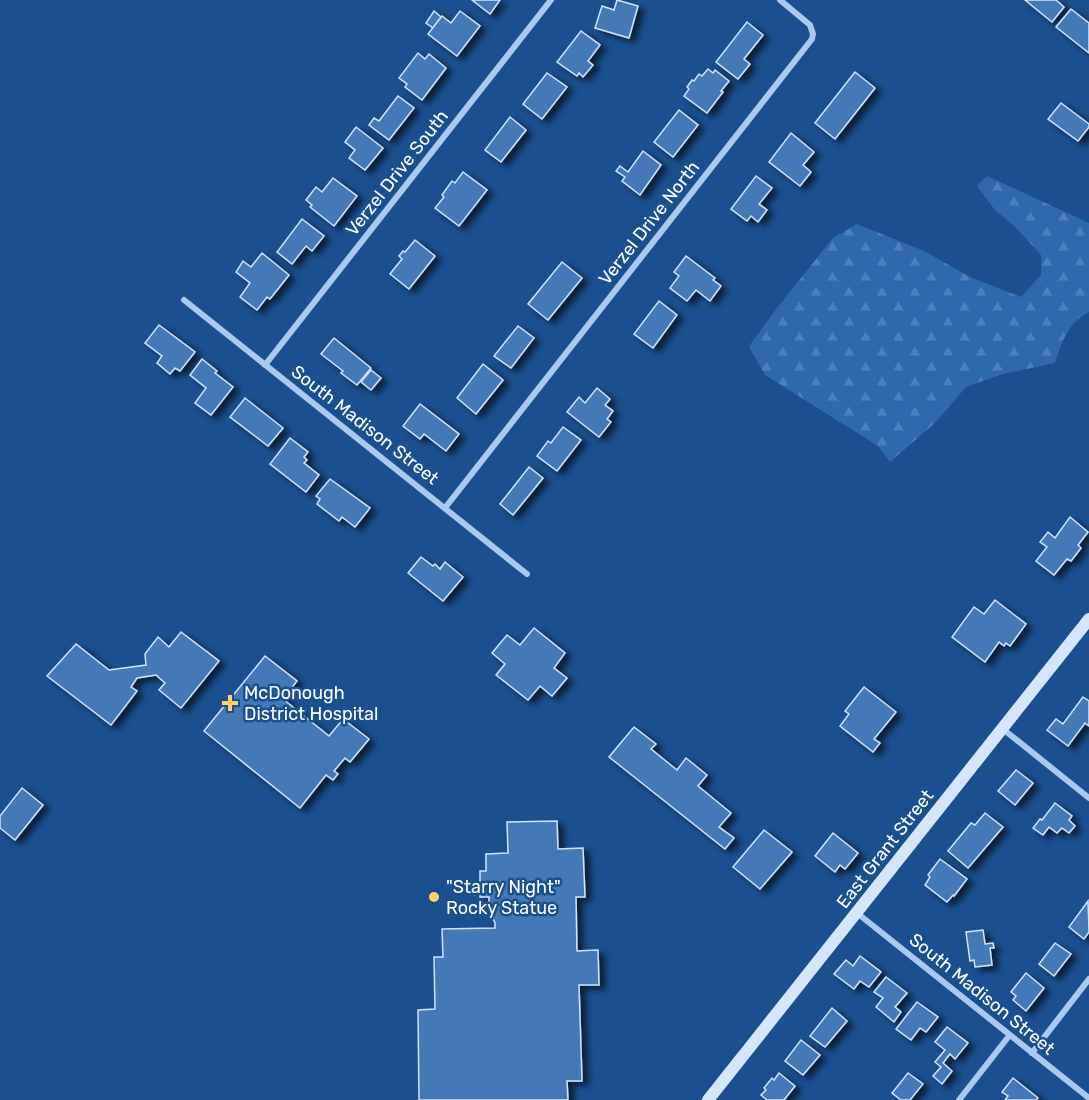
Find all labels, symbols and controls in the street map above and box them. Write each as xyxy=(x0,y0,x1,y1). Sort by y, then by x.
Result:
street label: Verzel Drive South xyxy=(341,106,453,240)
street label: Verzel Drive North xyxy=(594,157,704,289)
street label: South Madison Street xyxy=(287,361,443,489)
place label: McDonough District Hospital xyxy=(244,682,378,725)
marker: McDonough District Hospital xyxy=(221,694,239,712)
street label: East Grant Street xyxy=(832,785,938,913)
place label: "Starry Night" Rocky Statue xyxy=(446,876,561,919)
marker: "Starry Night" Rocky Statue xyxy=(427,890,441,904)
street label: South Madison Street xyxy=(905,929,1059,1059)

